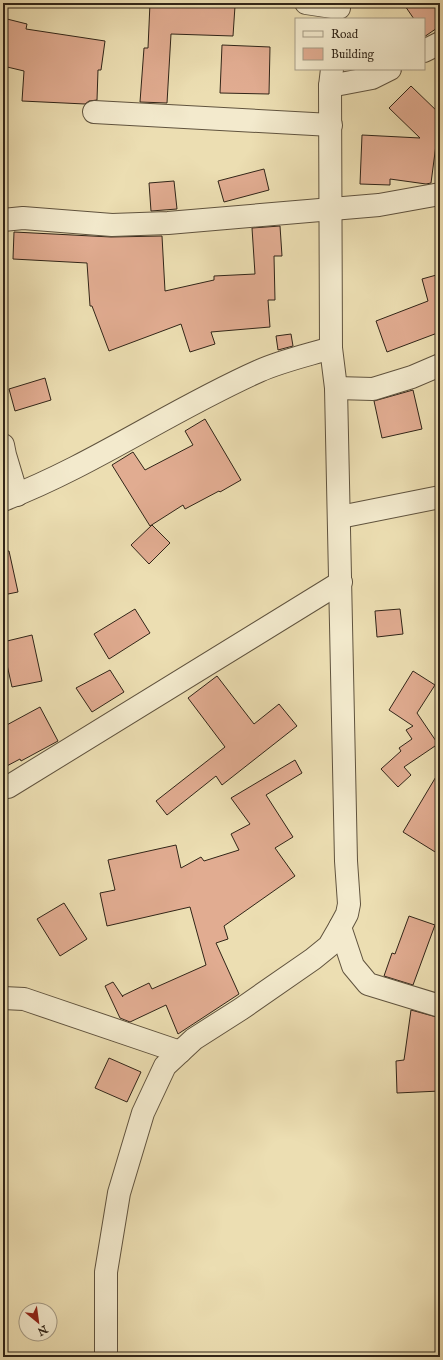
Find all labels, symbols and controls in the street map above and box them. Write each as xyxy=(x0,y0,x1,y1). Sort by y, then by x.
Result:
legend xyxy=(295,18,425,70)
text: Road xyxy=(331,27,359,42)
text: Building xyxy=(331,47,375,62)
north arrow xyxy=(18,1302,58,1342)
text: N xyxy=(34,1321,51,1339)

